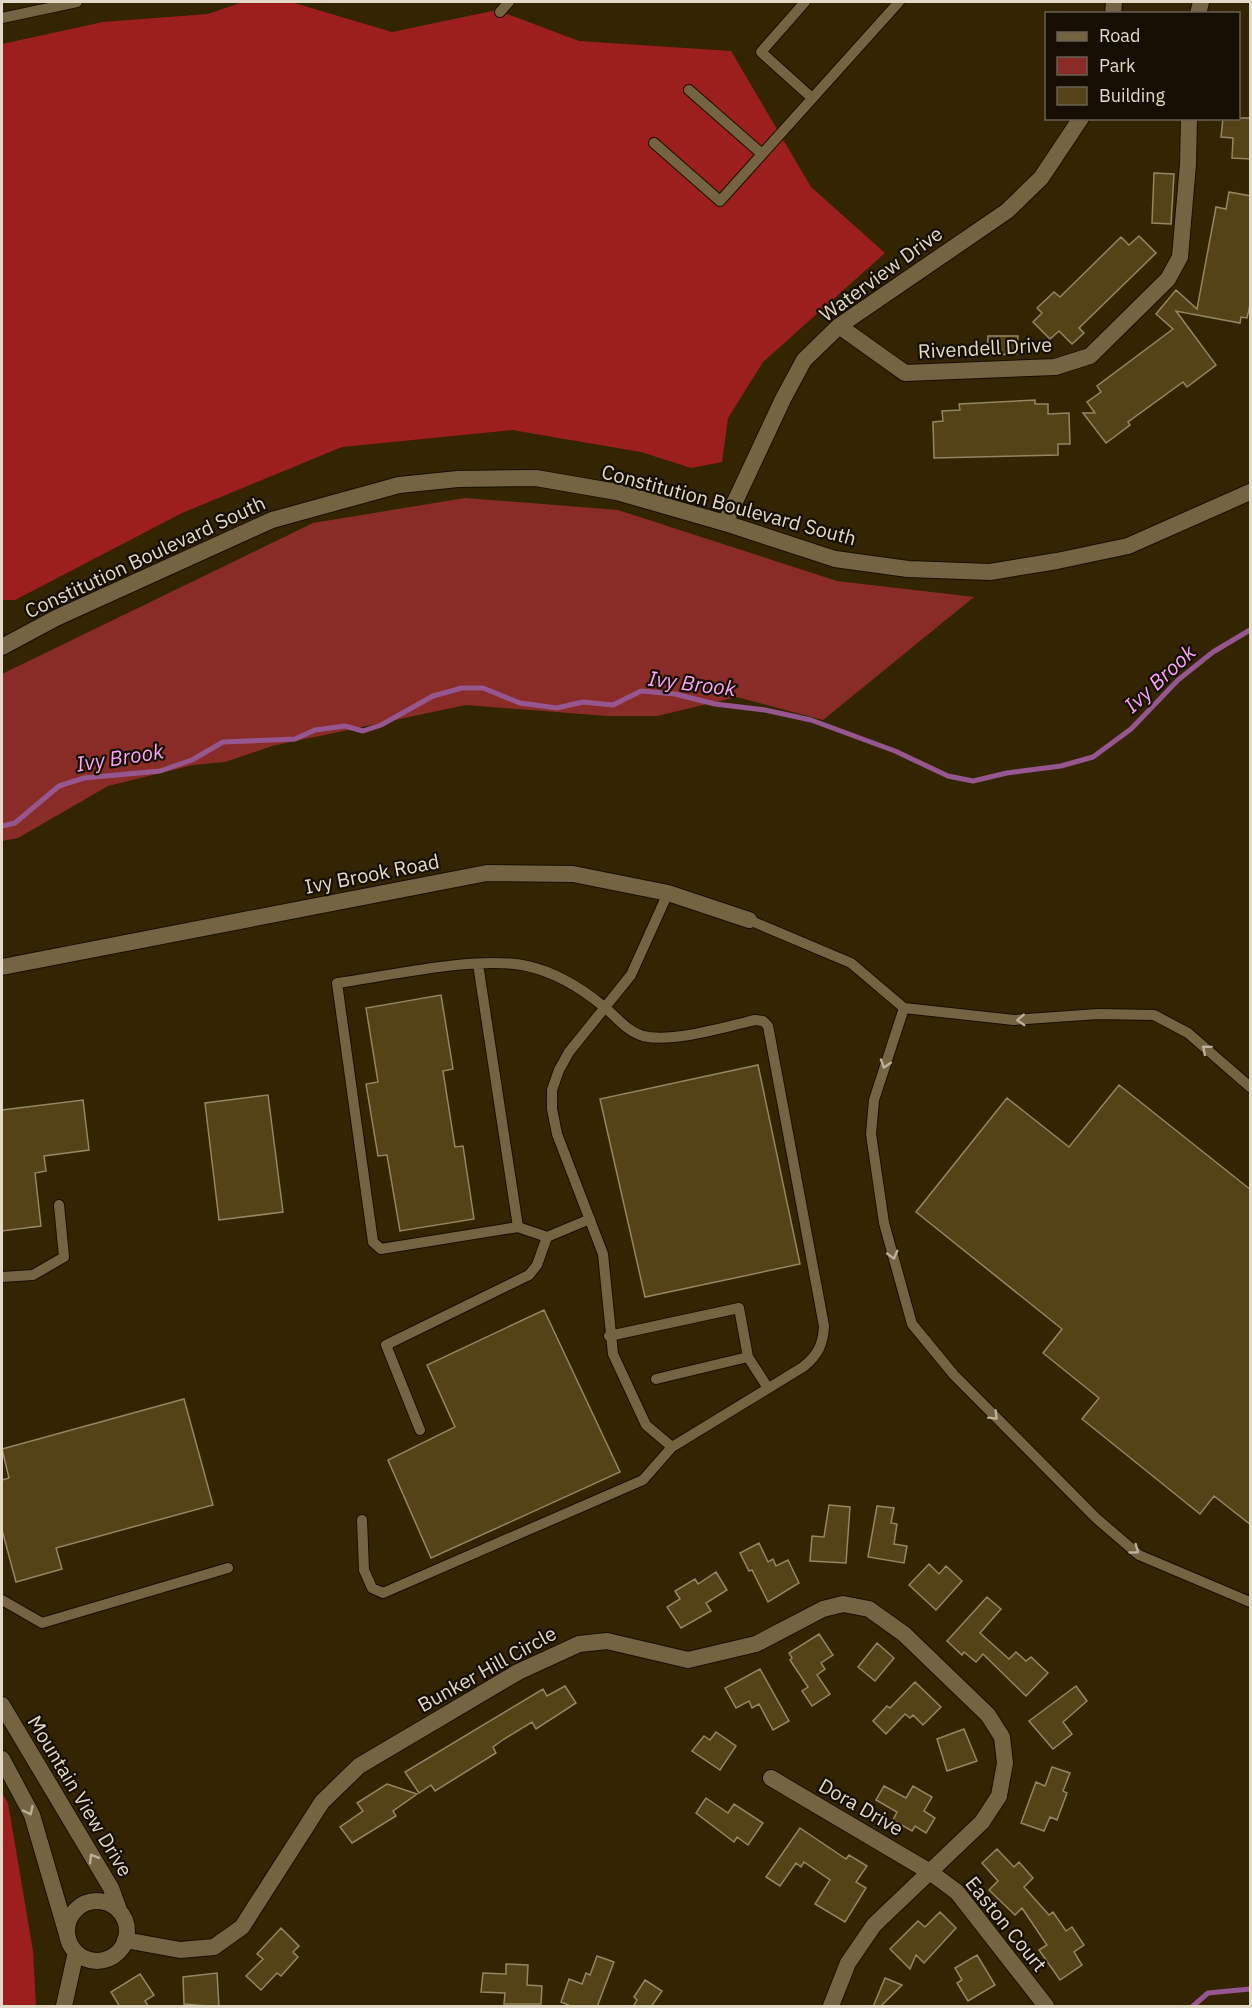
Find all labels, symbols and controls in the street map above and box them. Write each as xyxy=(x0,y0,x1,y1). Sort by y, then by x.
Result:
legend xyxy=(1045,12,1240,120)
text: Road xyxy=(1099,24,1140,47)
text: Park xyxy=(1099,54,1136,77)
text: Building xyxy=(1099,84,1166,107)
street label: Waterview Drive xyxy=(814,220,948,327)
street label: Rivendell Drive xyxy=(917,331,1053,364)
street label: Constitution Boulevard South xyxy=(599,457,859,552)
street label: Constitution Boulevard South xyxy=(20,489,269,624)
water label: Ivy Brook xyxy=(1118,637,1202,719)
water label: Ivy Brook xyxy=(647,664,739,702)
water label: Ivy Brook xyxy=(74,736,167,778)
street label: Ivy Brook Road xyxy=(302,847,441,900)
one-way arrow xyxy=(1017,1013,1026,1026)
one-way arrow xyxy=(1202,1045,1213,1056)
one-way arrow xyxy=(879,1058,892,1069)
one-way arrow xyxy=(886,1249,898,1260)
one-way arrow xyxy=(987,1409,998,1419)
one-way arrow xyxy=(1128,1543,1139,1554)
street label: Bunker Hill Circle xyxy=(413,1619,561,1718)
street label: Mountain View Drive xyxy=(22,1710,139,1881)
street label: Dora Drive xyxy=(814,1771,909,1842)
one-way arrow xyxy=(22,1804,34,1815)
one-way arrow xyxy=(89,1854,101,1864)
street label: Easton Court xyxy=(960,1870,1053,1977)

